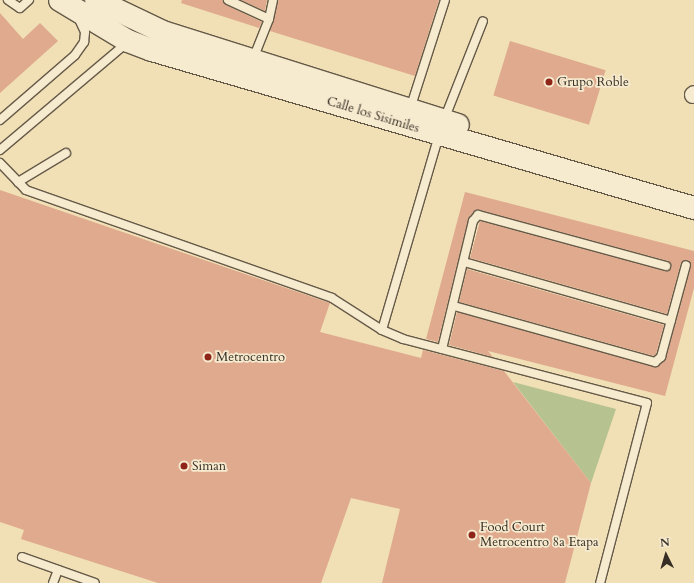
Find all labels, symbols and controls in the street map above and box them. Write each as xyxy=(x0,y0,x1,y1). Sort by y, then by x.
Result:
place label: Grupo Roble xyxy=(557,74,629,90)
marker: Grupo Roble xyxy=(544,77,554,87)
street label: Calle los Sisimiles xyxy=(325,93,421,137)
place label: Metrocentro xyxy=(216,349,285,365)
marker: Metrocentro xyxy=(203,352,213,362)
place label: Siman xyxy=(192,458,226,474)
marker: Siman xyxy=(179,461,189,471)
place label: Food Court Metrocentro 8a Etapa xyxy=(480,520,599,551)
marker: Food Court Metrocentro 8a Etapa xyxy=(467,530,477,540)
north arrow xyxy=(646,535,686,575)
text: N xyxy=(659,535,670,550)

